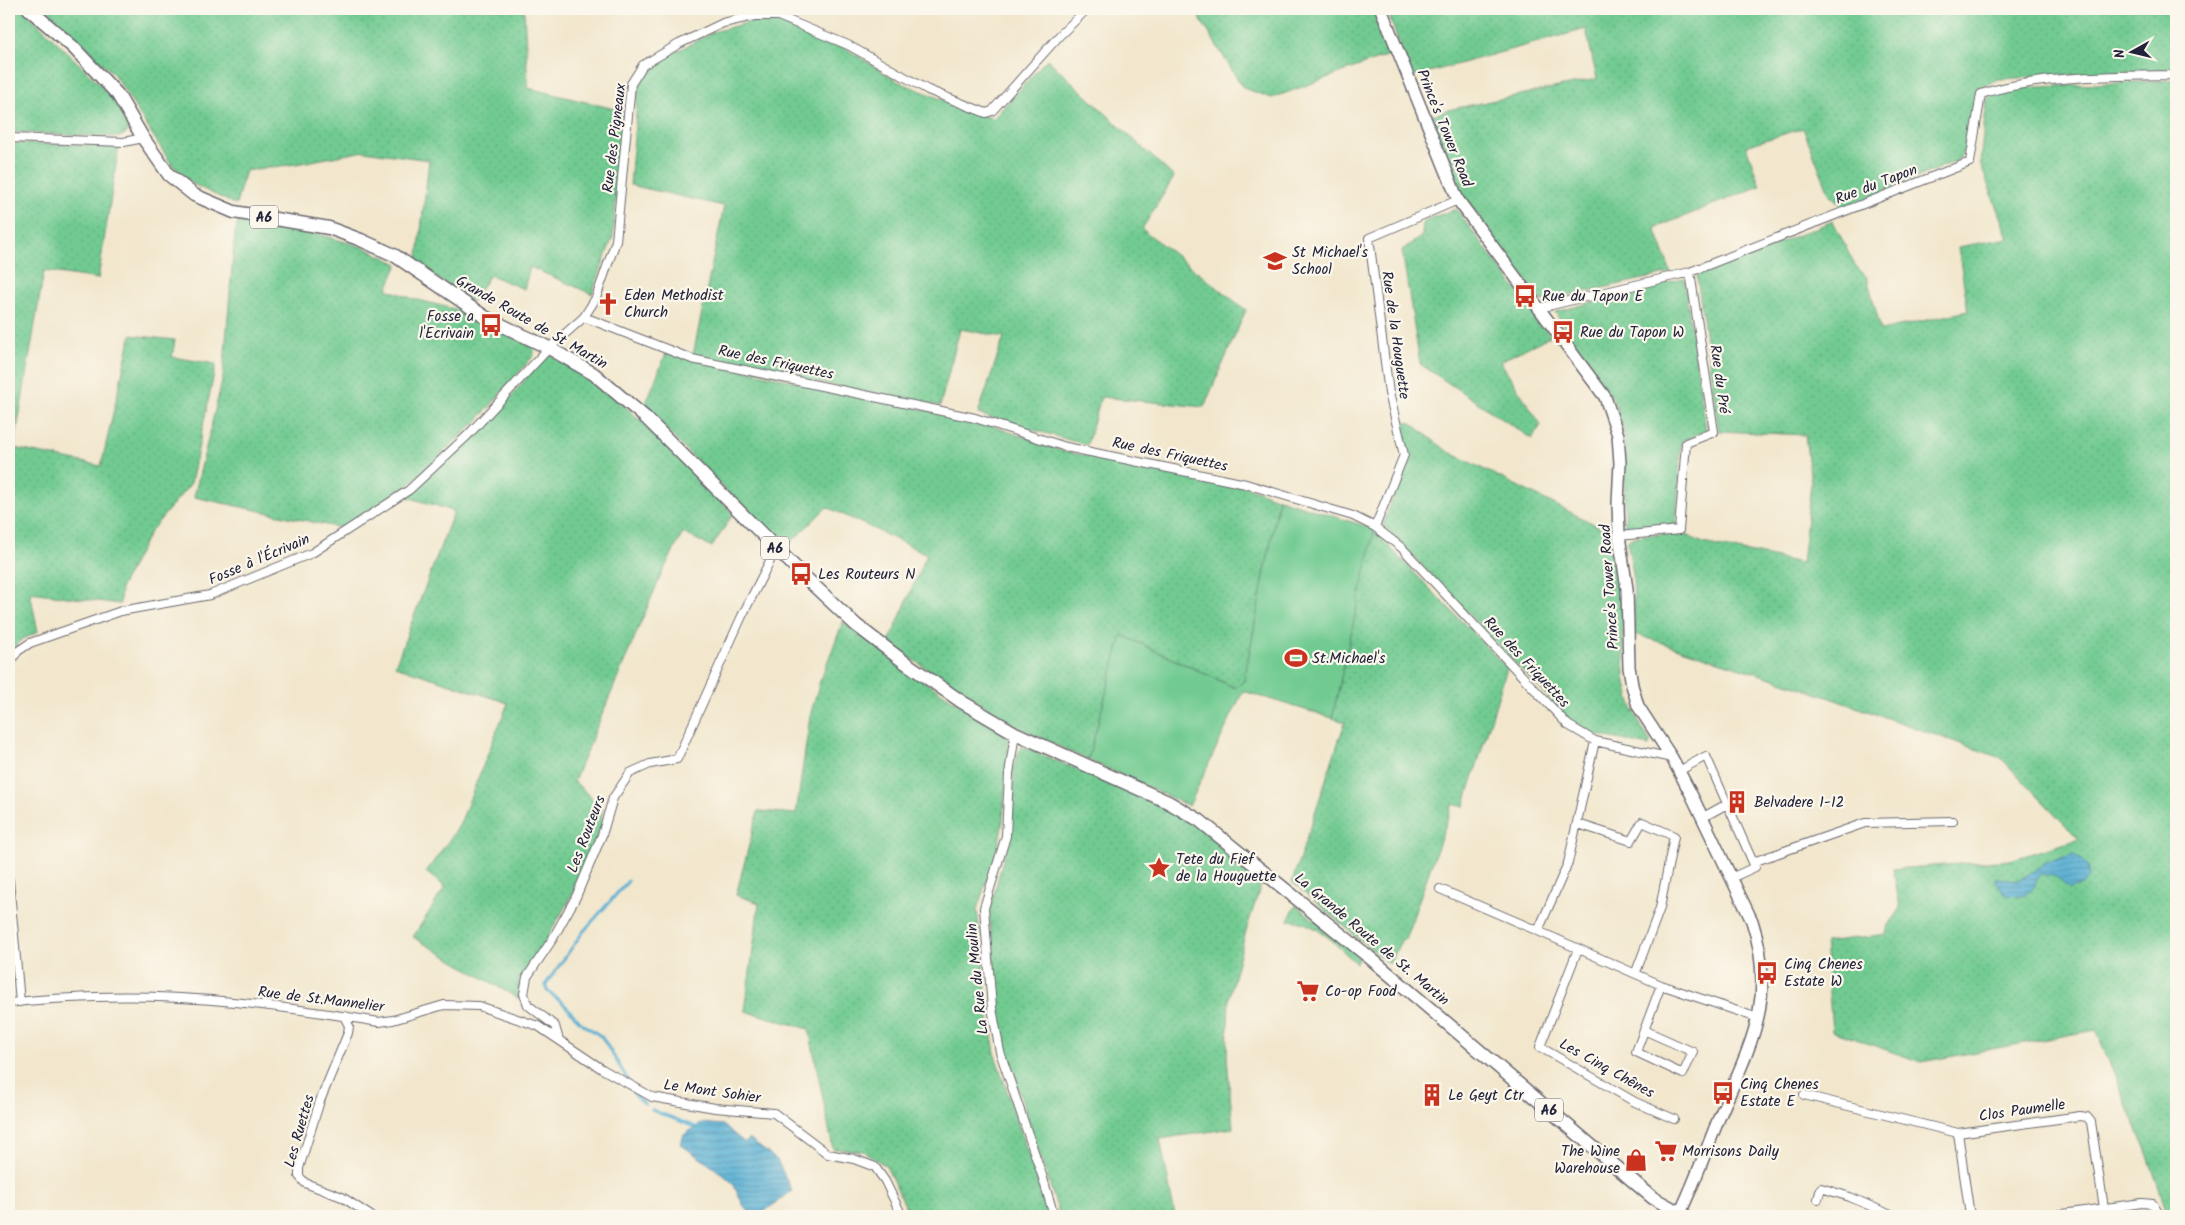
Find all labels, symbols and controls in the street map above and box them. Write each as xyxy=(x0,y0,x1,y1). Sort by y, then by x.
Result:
north arrow xyxy=(2108,28,2158,78)
text: N xyxy=(2109,48,2132,60)
street label: Prince's Tower Road xyxy=(1409,66,1479,191)
street label: Rue des Pigneaux xyxy=(596,82,634,194)
street label: Rue du Tapon xyxy=(1832,158,1921,212)
road number: A6 xyxy=(250,206,278,228)
place label: St Michael's School xyxy=(1292,241,1369,282)
school or university icon: St Michael's School xyxy=(1262,248,1288,274)
street label: Grande Route de St Martin xyxy=(451,269,612,376)
street label: Rue de la Houguette xyxy=(1374,269,1416,401)
bus stop icon: Rue du Tapon E xyxy=(1512,283,1538,309)
place label: Eden Methodist Church xyxy=(624,284,724,325)
place label: Rue du Tapon E xyxy=(1542,285,1644,309)
church icon: Eden Methodist Church xyxy=(595,291,621,317)
place label: Fosse a l'Ecrivain xyxy=(419,305,474,346)
bus stop icon: Fosse a l'Ecrivain xyxy=(478,312,504,338)
bus stop icon: Rue du Tapon W xyxy=(1550,319,1576,345)
place label: Rue du Tapon W xyxy=(1580,321,1684,345)
street label: Rue des Friquettes xyxy=(716,339,836,387)
street label: Rue du Pré xyxy=(1702,343,1736,416)
street label: Rue des Friquettes xyxy=(1110,431,1230,479)
street label: Prince's Tower Road xyxy=(1594,523,1626,650)
street label: Fosse à l'Écrivain xyxy=(205,528,314,592)
road number: A6 xyxy=(761,536,789,560)
bus stop icon: Les Routeurs N xyxy=(788,561,814,587)
place label: Les Routeurs N xyxy=(818,563,915,587)
street label: Rue des Friquettes xyxy=(1477,611,1576,714)
sports icon: St.Michael's xyxy=(1283,645,1309,671)
place label: St.Michael's xyxy=(1312,647,1386,671)
building icon: Belvadere 1-12 xyxy=(1724,789,1750,815)
place label: Belvadere 1-12 xyxy=(1754,791,1844,815)
street label: Les Routeurs xyxy=(561,792,613,877)
place label: Tete du Fief de la Houguette xyxy=(1176,848,1277,889)
place icon: Tete du Fief de la Houguette xyxy=(1146,855,1172,881)
street label: La Grande Route de St. Martin xyxy=(1288,867,1454,1012)
street label: La Rue du Moulin xyxy=(960,922,996,1036)
place label: Cinq Chenes Estate W xyxy=(1784,953,1863,994)
bus stop icon: Cinq Chenes Estate W xyxy=(1754,960,1780,986)
supermarket icon: Co-op Food xyxy=(1295,978,1321,1004)
street label: Rue de St.Mannelier xyxy=(256,980,386,1020)
place label: Co-op Food xyxy=(1325,980,1397,1004)
street label: Les Cinq Chênes xyxy=(1554,1033,1659,1105)
street label: Le Mont Sohier xyxy=(662,1073,763,1111)
place label: Cinq Chenes Estate E xyxy=(1740,1073,1819,1114)
bus stop icon: Cinq Chenes Estate E xyxy=(1710,1080,1736,1106)
building icon: Le Geyt Ctr xyxy=(1419,1082,1445,1108)
place label: Le Geyt Ctr xyxy=(1448,1084,1525,1108)
street label: Les Ruettes xyxy=(278,1091,322,1171)
street label: Clos Paumelle xyxy=(1977,1093,2067,1129)
road number: A6 xyxy=(1535,1098,1563,1122)
supermarket icon: Morrisons Daily xyxy=(1653,1138,1679,1164)
place label: The Wine Warehouse xyxy=(1554,1140,1620,1181)
place label: Morrisons Daily xyxy=(1682,1140,1780,1164)
shop icon: The Wine Warehouse xyxy=(1623,1147,1649,1173)

